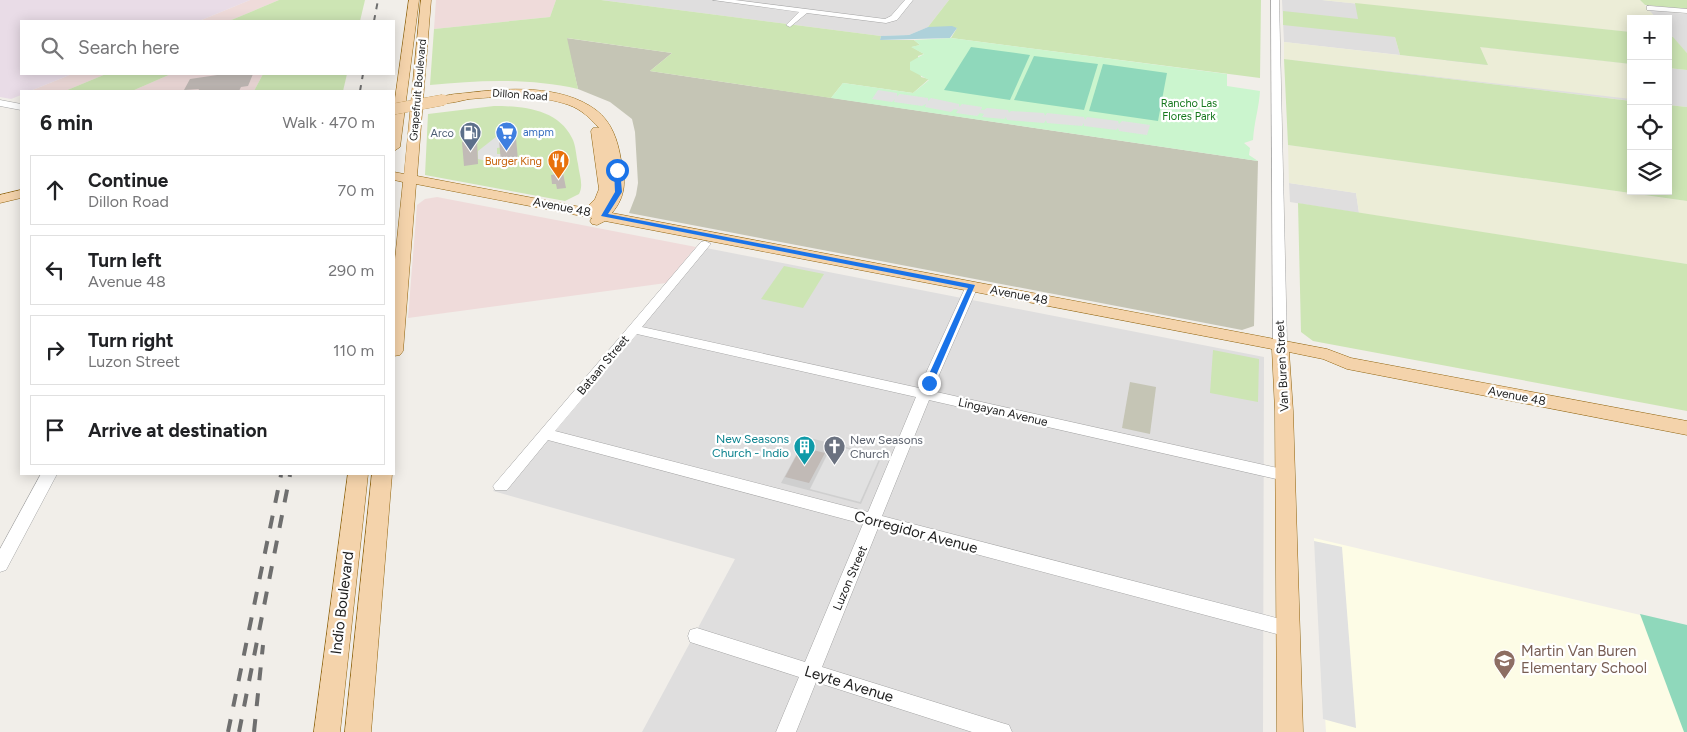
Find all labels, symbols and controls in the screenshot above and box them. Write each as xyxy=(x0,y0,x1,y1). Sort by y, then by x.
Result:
map controls xyxy=(1627,15,1672,195)
button: + xyxy=(1627,15,1672,60)
search box xyxy=(20,20,395,75)
icon: search xyxy=(38,34,66,62)
text: Search here xyxy=(78,36,180,59)
street label: Grapefruit Boulevard xyxy=(407,38,429,142)
button: − xyxy=(1627,60,1672,105)
street label: Dillon Road xyxy=(492,87,548,103)
park label: Rancho Las Flores Park xyxy=(1161,97,1217,123)
button: locate xyxy=(1627,105,1672,150)
text: 6 min xyxy=(40,110,93,135)
text: Walk · 470 m xyxy=(283,113,375,132)
supermarket icon: ampm xyxy=(495,120,519,151)
fuel station icon: Arco xyxy=(458,121,482,152)
place label: ampm xyxy=(523,126,554,139)
place label: Arco xyxy=(431,127,454,140)
restaurant icon: Burger King xyxy=(546,149,570,180)
button: layers xyxy=(1627,150,1672,195)
place label: Burger King xyxy=(485,155,542,168)
route start xyxy=(606,159,629,182)
text: Continue xyxy=(88,169,168,192)
icon: ahead xyxy=(41,176,69,204)
text: 70 m xyxy=(338,181,374,200)
text: Dillon Road xyxy=(88,192,169,211)
street label: Avenue 48 xyxy=(532,195,592,219)
text: Turn left xyxy=(88,249,162,272)
icon: left xyxy=(41,256,69,284)
text: 290 m xyxy=(328,261,374,280)
text: Avenue 48 xyxy=(88,272,166,291)
street label: Avenue 48 xyxy=(989,283,1049,307)
street label: Van Buren Street xyxy=(1273,319,1291,412)
text: Turn right xyxy=(88,329,174,352)
street label: Bataan Street xyxy=(574,332,632,398)
icon: right xyxy=(41,336,69,364)
text: 110 m xyxy=(333,341,374,360)
text: Luzon Street xyxy=(88,352,180,371)
route end xyxy=(918,372,941,395)
street label: Avenue 48 xyxy=(1487,384,1547,408)
street label: Lingayan Avenue xyxy=(957,395,1050,429)
icon: arrive xyxy=(41,416,69,444)
text: Arrive at destination xyxy=(88,419,267,442)
place label: New Seasons Church - Indio xyxy=(712,432,789,460)
place label: New Seasons Church xyxy=(850,433,923,461)
building icon: New Seasons Church - Indio xyxy=(793,434,817,465)
church icon: New Seasons Church xyxy=(822,435,846,466)
street label: Corregidor Avenue xyxy=(852,507,980,557)
street label: Luzon Street xyxy=(830,543,870,613)
street label: Indio Boulevard xyxy=(327,550,357,656)
place label: Martin Van Buren Elementary School xyxy=(1521,642,1647,677)
school or university icon: Martin Van Buren Elementary School xyxy=(1493,648,1517,679)
street label: Leyte Avenue xyxy=(802,662,896,706)

